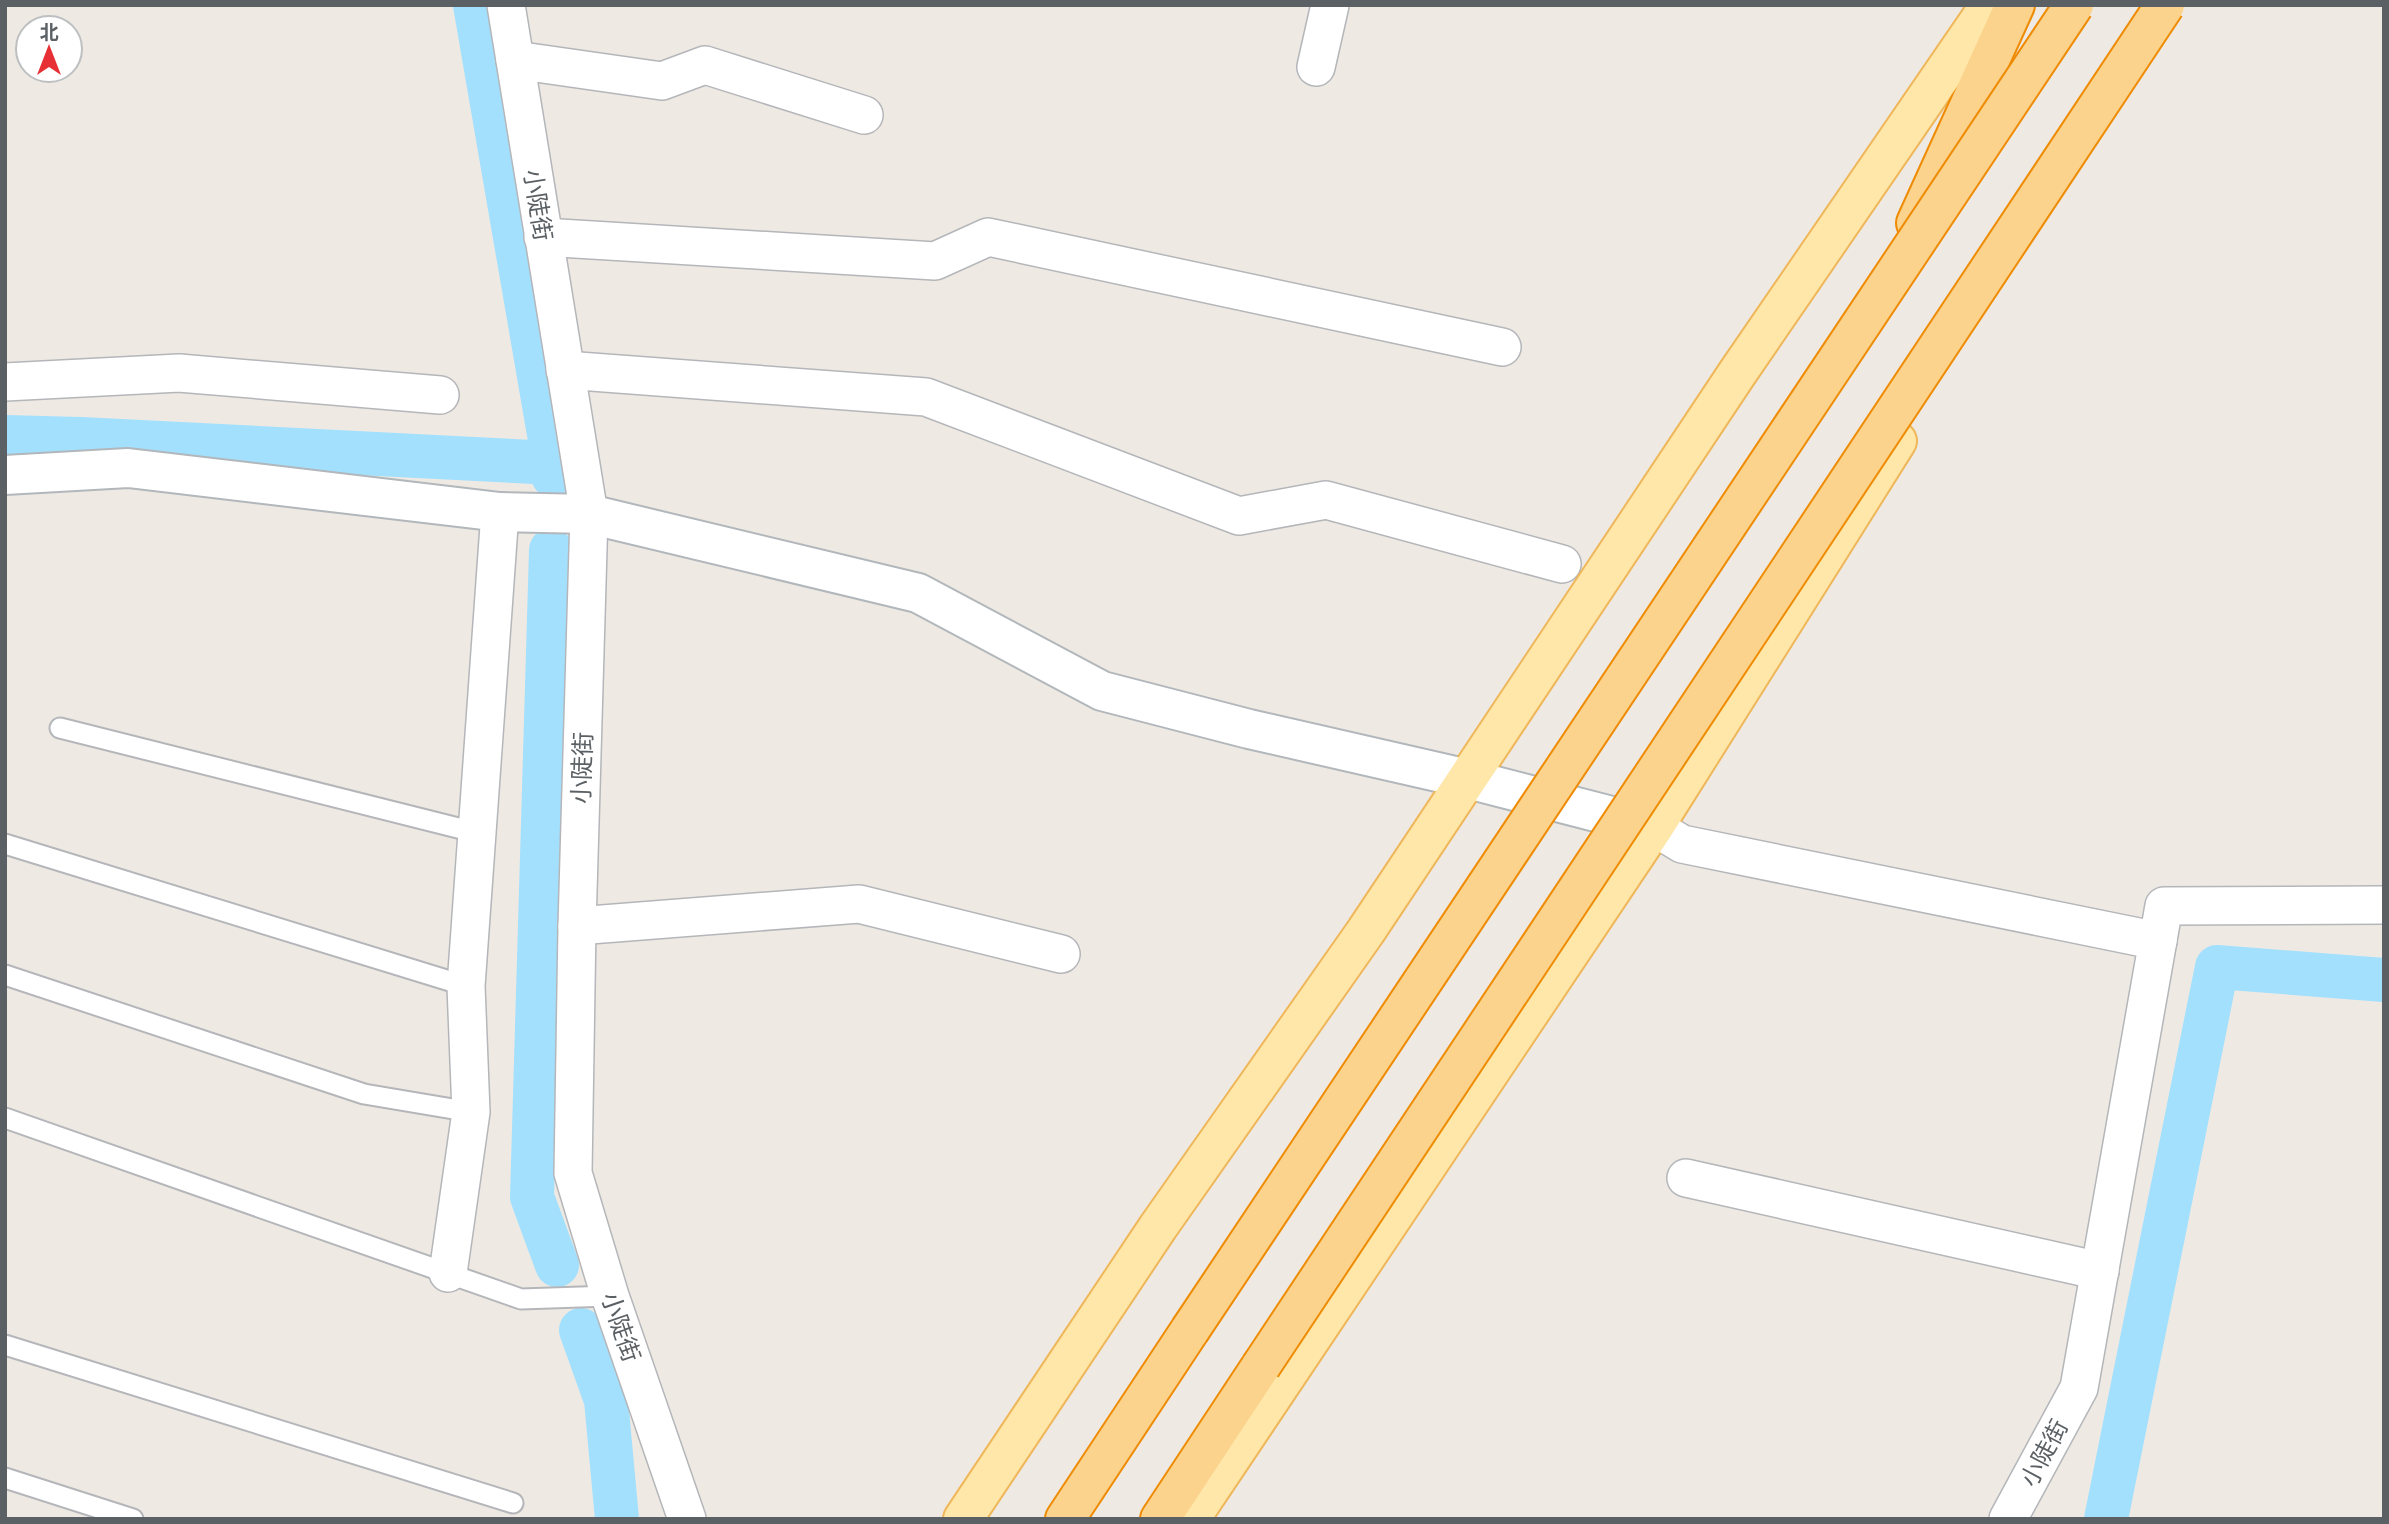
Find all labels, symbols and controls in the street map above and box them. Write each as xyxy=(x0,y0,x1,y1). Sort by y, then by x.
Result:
north arrow xyxy=(14,14,84,84)
text: 北 xyxy=(39,21,59,43)
street label: 小陡街 xyxy=(519,167,557,243)
street label: 小陡街 xyxy=(567,732,597,804)
street label: 小陡街 xyxy=(597,1289,645,1365)
street label: 小陡街 xyxy=(2015,1415,2073,1491)

